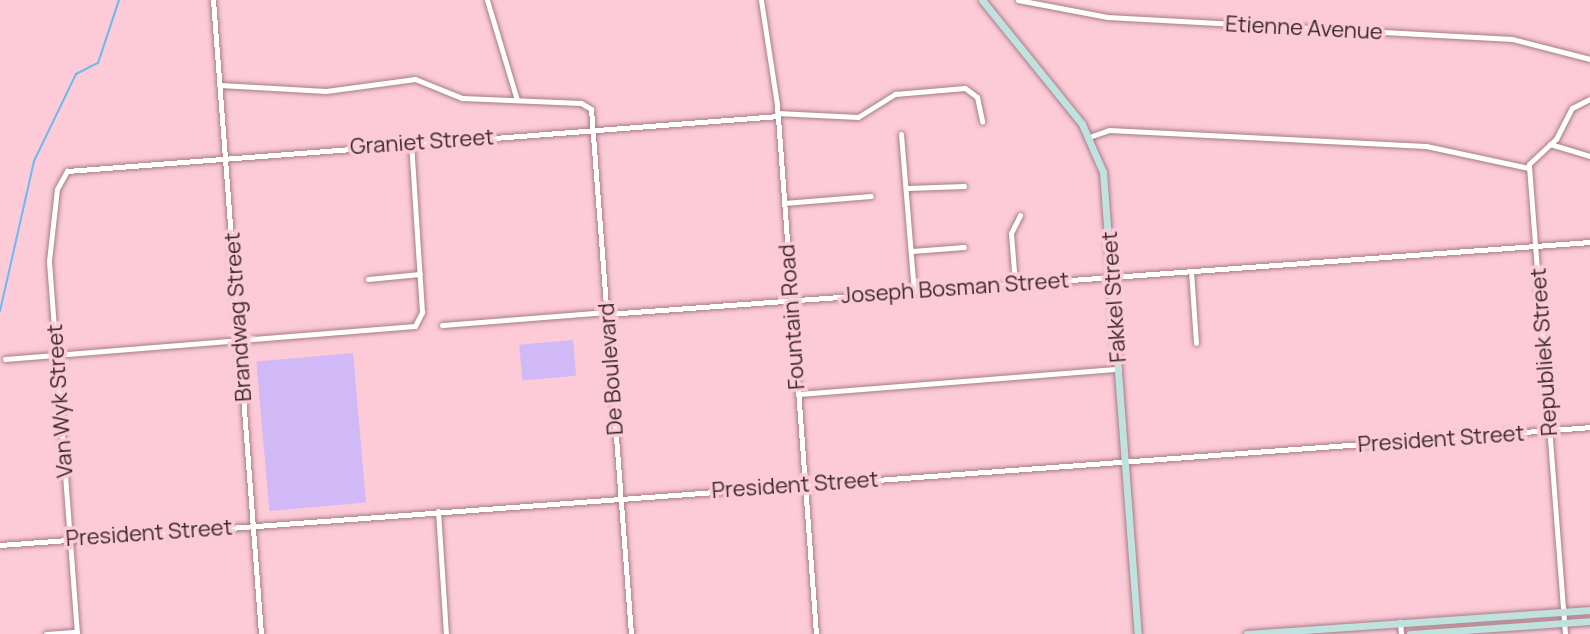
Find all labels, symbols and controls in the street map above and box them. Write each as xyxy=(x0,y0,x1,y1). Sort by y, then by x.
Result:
street label: Etienne Avenue xyxy=(1225,11,1383,45)
street label: Graniet Street xyxy=(349,124,495,160)
street label: Brandwag Street xyxy=(219,231,257,403)
street label: Fakkel Street xyxy=(1096,231,1132,363)
street label: Fountain Road xyxy=(774,243,810,391)
street label: Joseph Bosman Street xyxy=(840,267,1070,309)
street label: Republiek Street xyxy=(1525,267,1563,437)
street label: De Boulevard xyxy=(593,302,629,436)
street label: Van Wyk Street xyxy=(41,323,79,479)
street label: President Street xyxy=(1357,420,1525,458)
street label: President Street xyxy=(711,466,879,504)
street label: President Street xyxy=(65,514,233,552)

